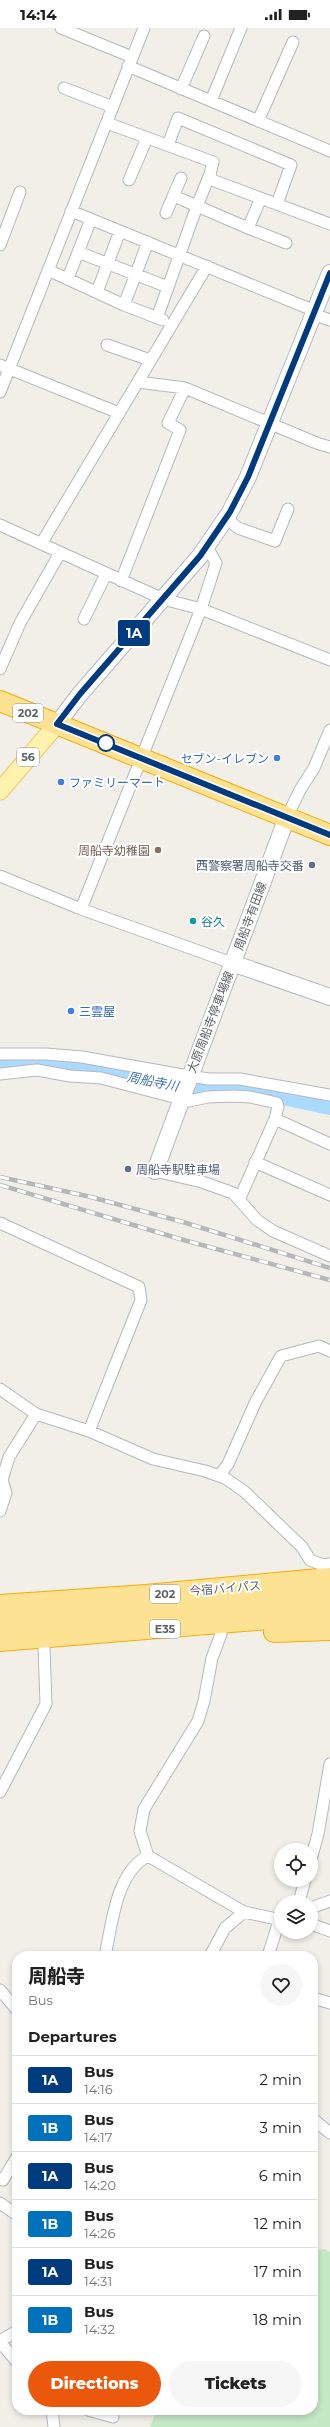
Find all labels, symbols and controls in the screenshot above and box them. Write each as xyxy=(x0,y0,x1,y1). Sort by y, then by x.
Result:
text: 14:14 xyxy=(20,5,56,24)
line badge: 1A xyxy=(116,620,152,646)
text: 1A xyxy=(126,624,142,642)
road number: 202 xyxy=(13,704,43,722)
unlabelled marker xyxy=(97,734,115,752)
road number: 56 xyxy=(17,748,39,766)
place label: セブン-イレブン xyxy=(180,751,269,766)
marker: セブン-イレブン xyxy=(272,753,282,763)
place label: ファミリーマート xyxy=(69,775,165,790)
marker: ファミリーマート xyxy=(56,777,66,787)
place label: 周船寺幼稚園 xyxy=(78,843,150,858)
marker: 周船寺幼稚園 xyxy=(153,845,163,855)
place label: 西警察署周船寺交番 xyxy=(196,858,304,873)
marker: 西警察署周船寺交番 xyxy=(307,860,317,870)
street label: 周船寺有田線 xyxy=(231,880,269,952)
place label: 谷久 xyxy=(201,914,225,929)
marker: 谷久 xyxy=(188,916,198,926)
street label: 大原周船寺停車場線 xyxy=(184,969,236,1075)
place label: 三雲屋 xyxy=(79,1004,115,1019)
marker: 三雲屋 xyxy=(66,1006,76,1016)
water label: 周船寺川 xyxy=(126,1068,182,1094)
place label: 周船寺駅駐車場 xyxy=(136,1162,220,1177)
marker: 周船寺駅駐車場 xyxy=(123,1164,133,1174)
street label: 今宿バイパス xyxy=(189,1577,261,1599)
road number: 202 xyxy=(150,1585,180,1603)
road number: E35 xyxy=(150,1620,180,1638)
map controls xyxy=(274,1843,318,1939)
button: locate xyxy=(274,1843,318,1887)
button: layers xyxy=(274,1895,318,1939)
button: heart xyxy=(260,1964,302,2006)
text: 周船寺 xyxy=(28,1965,85,1988)
text: Bus xyxy=(28,1992,53,2008)
text: Departures xyxy=(28,2027,117,2046)
text: Bus xyxy=(84,2062,114,2081)
text: 2 min xyxy=(259,2070,302,2089)
text: 1A xyxy=(42,2071,58,2089)
text: 14:16 xyxy=(84,2081,113,2097)
text: Bus xyxy=(84,2110,114,2129)
text: 3 min xyxy=(260,2118,302,2137)
text: 1B xyxy=(42,2119,58,2137)
text: 14:17 xyxy=(84,2129,112,2145)
text: Bus xyxy=(84,2158,114,2177)
text: 6 min xyxy=(259,2166,302,2185)
text: 1A xyxy=(42,2167,58,2185)
text: 14:20 xyxy=(84,2177,116,2193)
text: Bus xyxy=(84,2206,114,2225)
text: 12 min xyxy=(254,2214,302,2233)
text: 1B xyxy=(42,2215,58,2233)
text: 14:26 xyxy=(84,2225,115,2241)
text: Bus xyxy=(84,2254,114,2273)
text: 17 min xyxy=(254,2262,302,2281)
text: 1A xyxy=(42,2263,58,2281)
text: 14:31 xyxy=(84,2273,112,2289)
text: Bus xyxy=(84,2302,114,2321)
text: 18 min xyxy=(253,2310,302,2329)
text: 1B xyxy=(42,2311,58,2329)
text: 14:32 xyxy=(84,2321,115,2337)
button: Directions xyxy=(28,2361,161,2407)
button: Tickets xyxy=(169,2361,302,2407)

